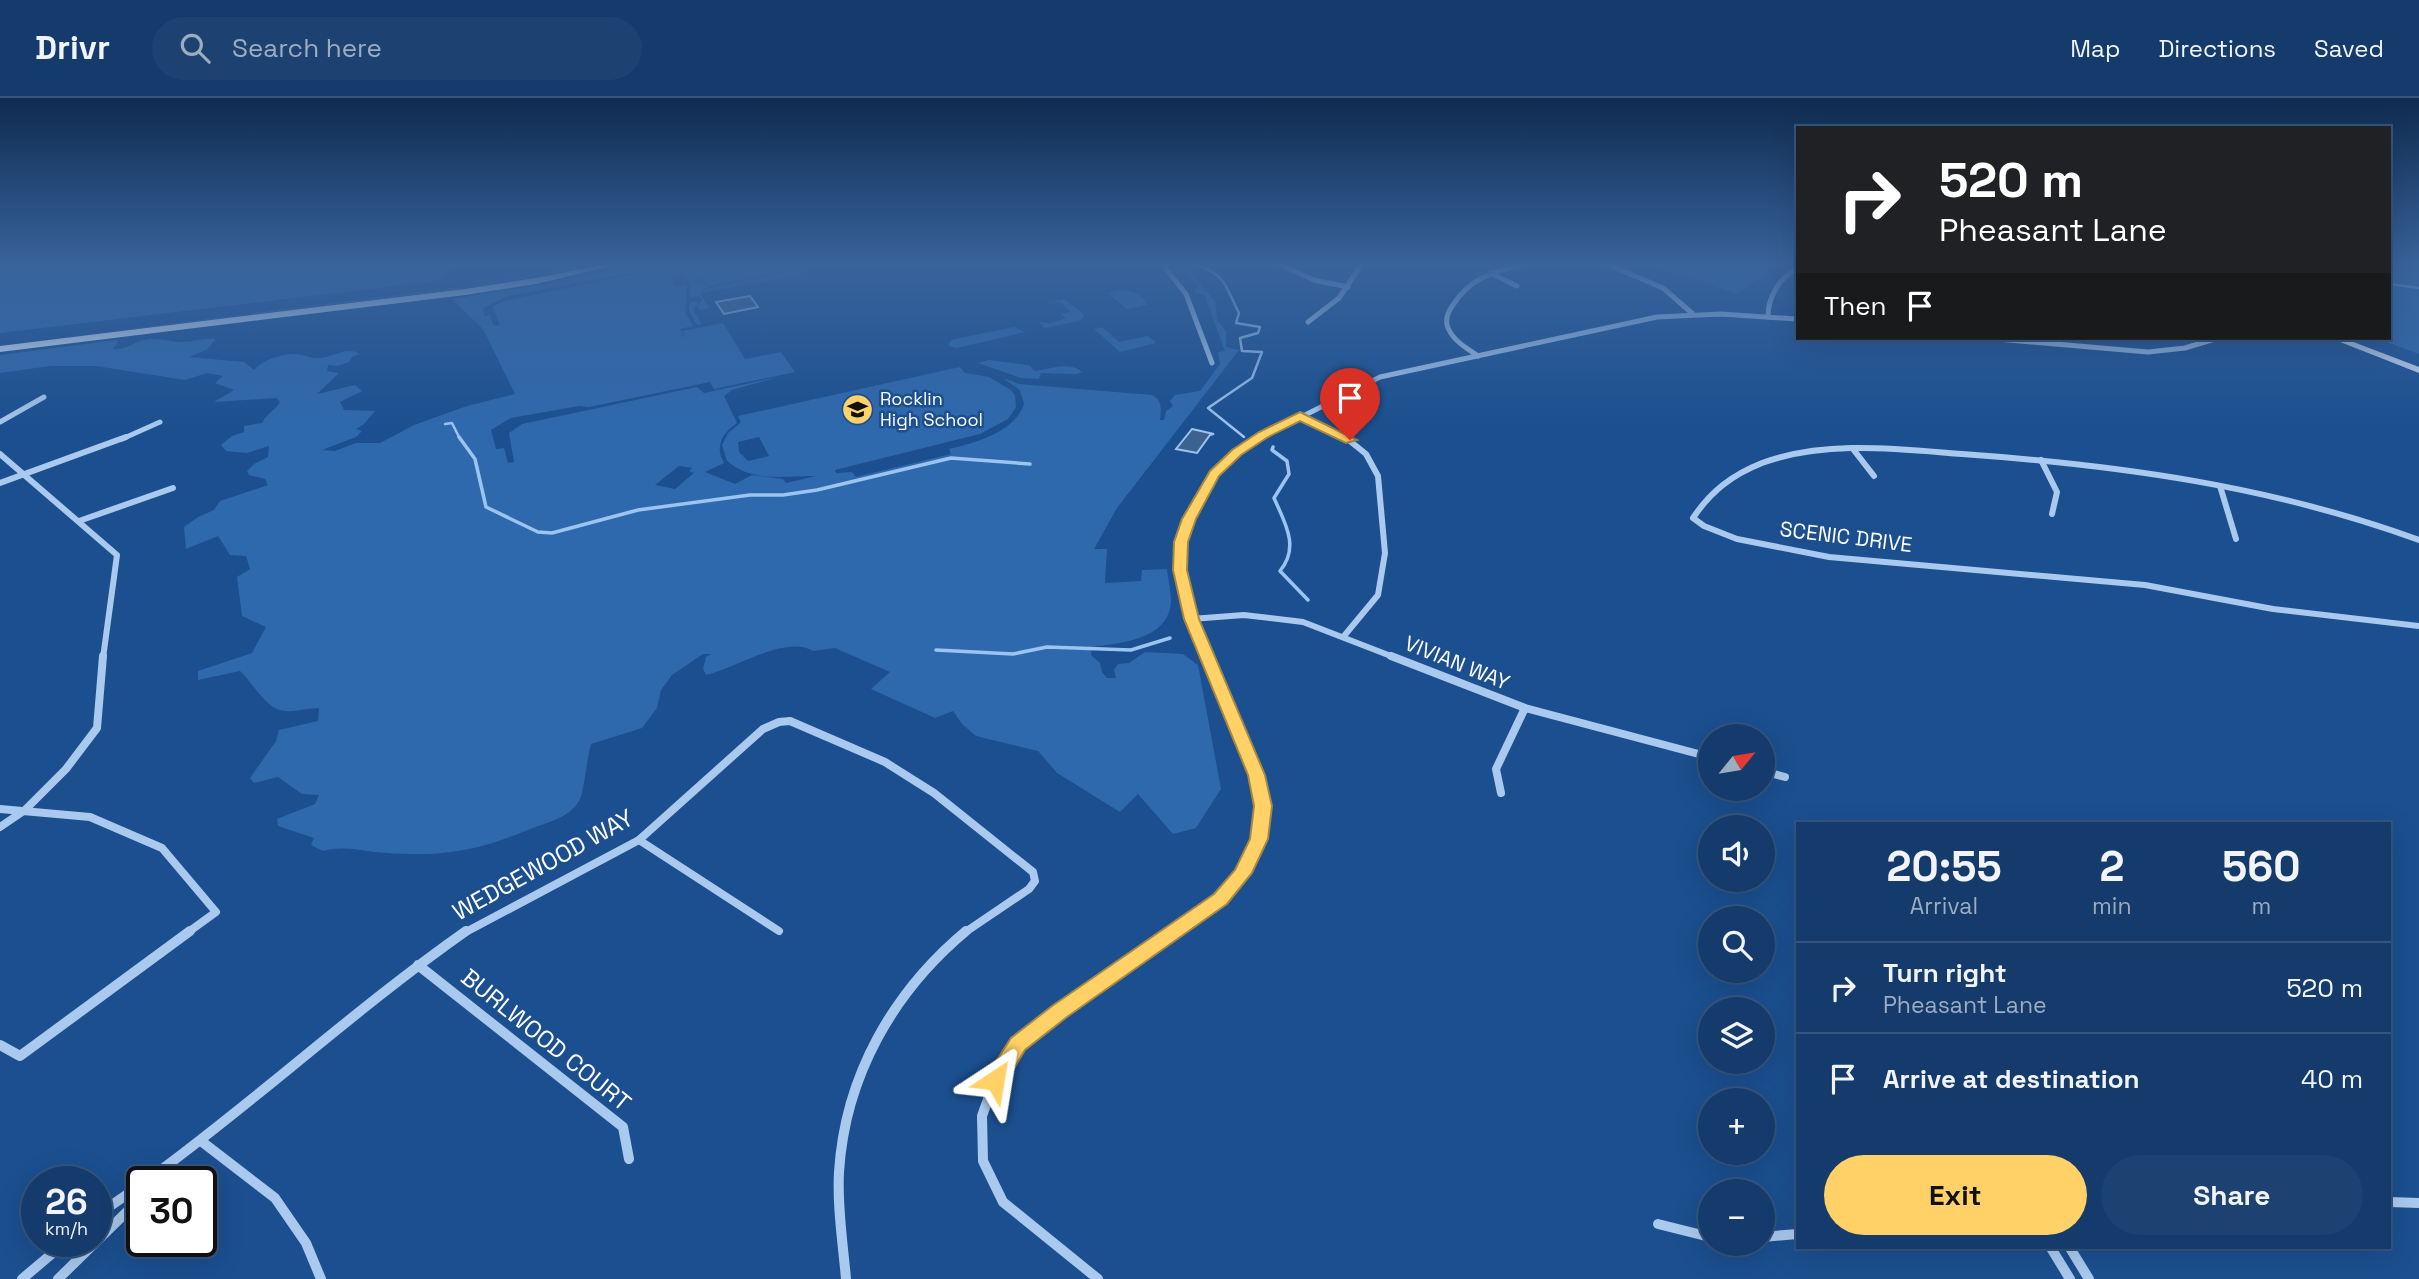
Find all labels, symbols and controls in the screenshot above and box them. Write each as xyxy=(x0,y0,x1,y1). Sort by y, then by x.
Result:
search box xyxy=(152,17,642,80)
text: Drivr xyxy=(35,27,110,69)
icon: search xyxy=(176,29,214,67)
text: Search here xyxy=(232,31,382,65)
text: Map xyxy=(2070,33,2120,64)
text: Directions xyxy=(2158,33,2276,64)
text: Saved xyxy=(2314,33,2384,64)
text: 520 m xyxy=(1939,149,2083,211)
icon: right xyxy=(1824,154,1915,245)
text: Pheasant Lane xyxy=(1939,210,2167,250)
icon: arrive xyxy=(1901,287,1939,325)
text: Then xyxy=(1824,289,1887,323)
pin xyxy=(1320,368,1380,440)
icon: arrive xyxy=(1331,379,1369,417)
place label: Rocklin High School xyxy=(880,387,983,431)
school or university icon: Rocklin High School xyxy=(840,392,874,426)
street label: SCENIC DRIVE xyxy=(1778,515,1914,558)
street label: VIVIAN WAY xyxy=(1401,629,1514,696)
north arrow xyxy=(1698,724,1774,802)
map controls xyxy=(1698,724,1775,1256)
street label: WEDGEWOOD WAY xyxy=(447,802,639,927)
button: sound xyxy=(1698,815,1775,892)
text: 20:55 xyxy=(1887,840,2002,893)
text: 2 xyxy=(2099,840,2124,893)
text: 560 xyxy=(2222,840,2300,893)
text: Arrival xyxy=(1910,891,1978,921)
text: min xyxy=(2092,891,2132,921)
text: m xyxy=(2251,891,2271,921)
button: search xyxy=(1698,906,1775,983)
text: Turn right xyxy=(1883,956,2007,990)
street label: BURLWOOD COURT xyxy=(455,961,638,1118)
icon: right xyxy=(1824,969,1862,1007)
text: 520 m xyxy=(2286,971,2363,1005)
text: Pheasant Lane xyxy=(1883,990,2047,1020)
button: layers xyxy=(1698,997,1775,1074)
position arrow xyxy=(958,1043,1032,1117)
icon: arrive xyxy=(1824,1060,1862,1098)
text: Arrive at destination xyxy=(1883,1062,2140,1096)
text: 40 m xyxy=(2301,1062,2363,1096)
button: + xyxy=(1698,1088,1775,1165)
button: Exit xyxy=(1824,1155,2087,1235)
button: Share xyxy=(2101,1155,2363,1235)
speed limit sign: 30 xyxy=(126,1166,217,1257)
button: − xyxy=(1698,1179,1775,1256)
text: 26 xyxy=(45,1180,88,1224)
text: km/h xyxy=(45,1217,88,1240)

